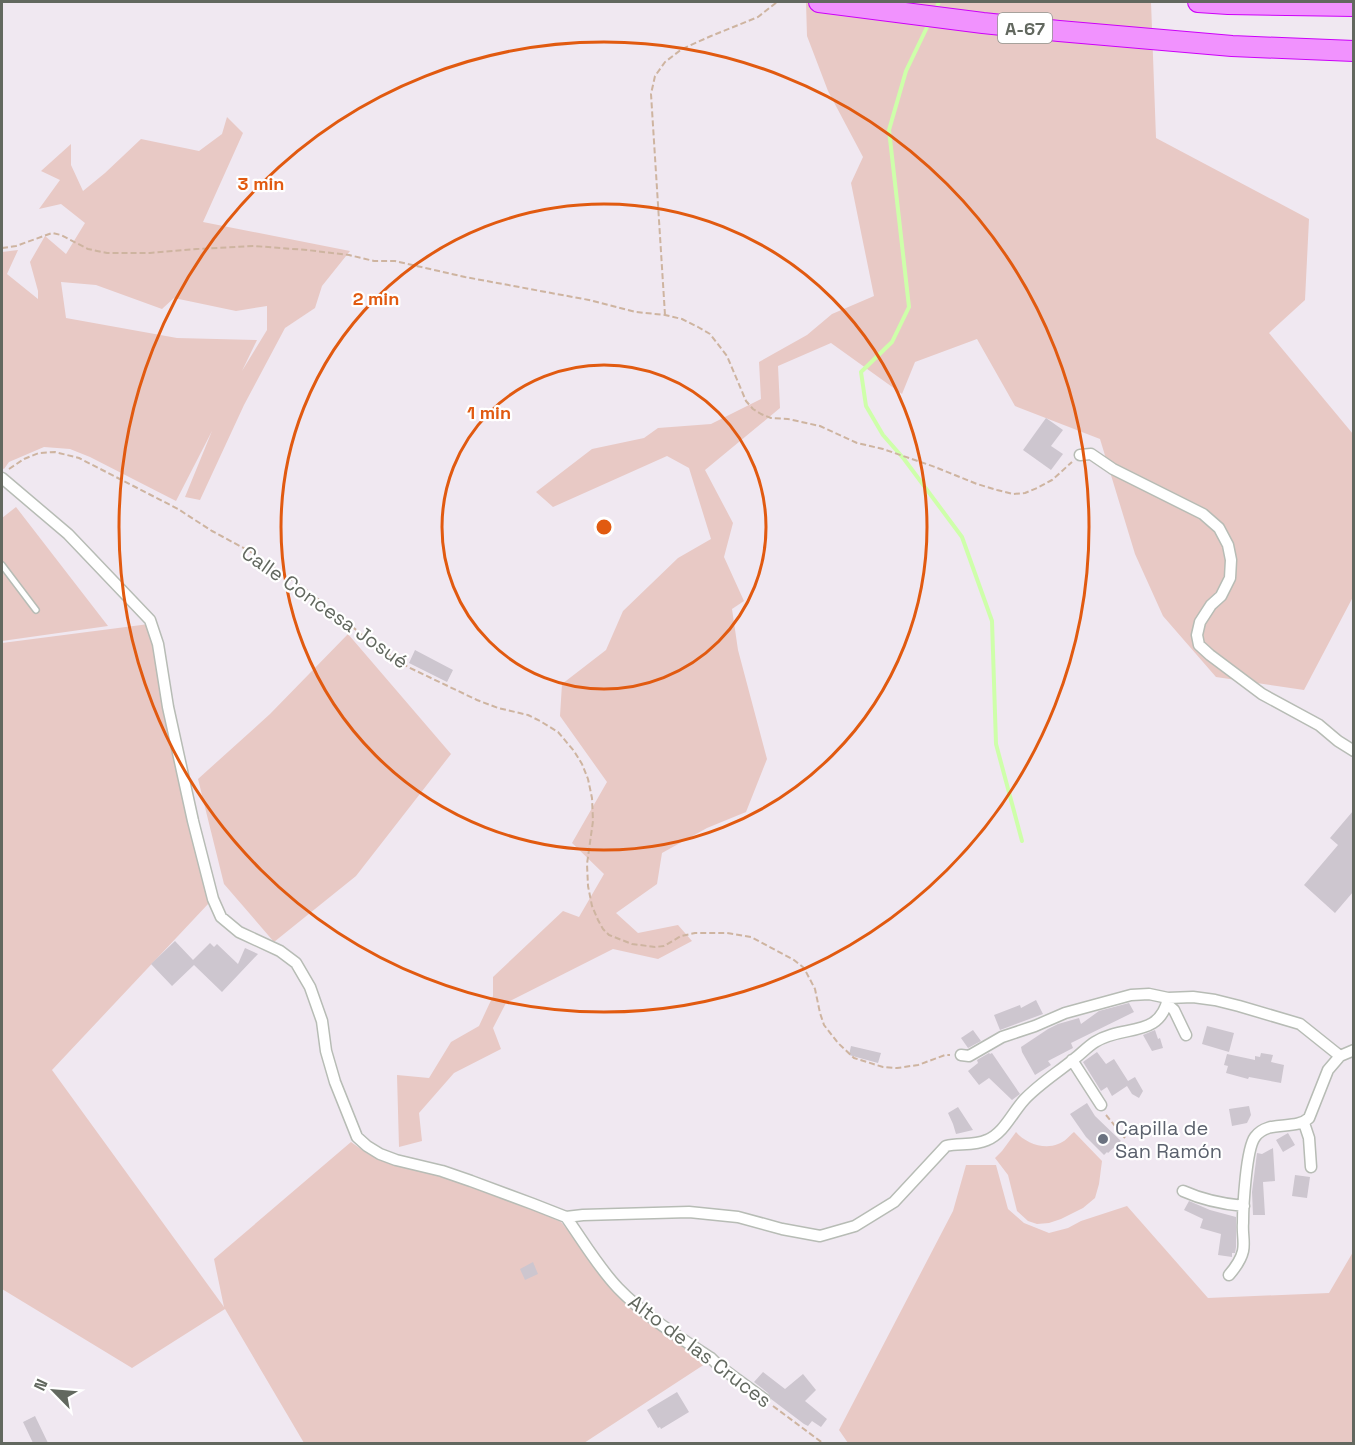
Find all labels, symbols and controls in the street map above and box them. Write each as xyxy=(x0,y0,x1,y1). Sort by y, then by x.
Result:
road number: A-67 xyxy=(998,13,1052,43)
text: 3 min xyxy=(238,172,284,195)
text: 2 min xyxy=(353,287,399,310)
text: 1 min xyxy=(467,401,511,424)
centre of rings xyxy=(594,517,614,537)
street label: Calle Concesa Josué xyxy=(237,540,413,674)
place label: Capilla de San Ramón xyxy=(1115,1115,1222,1164)
marker: Capilla de San Ramón xyxy=(1096,1132,1110,1146)
street label: Alto de las Cruces xyxy=(623,1289,777,1413)
north arrow xyxy=(24,1361,84,1421)
text: N xyxy=(29,1376,53,1394)

